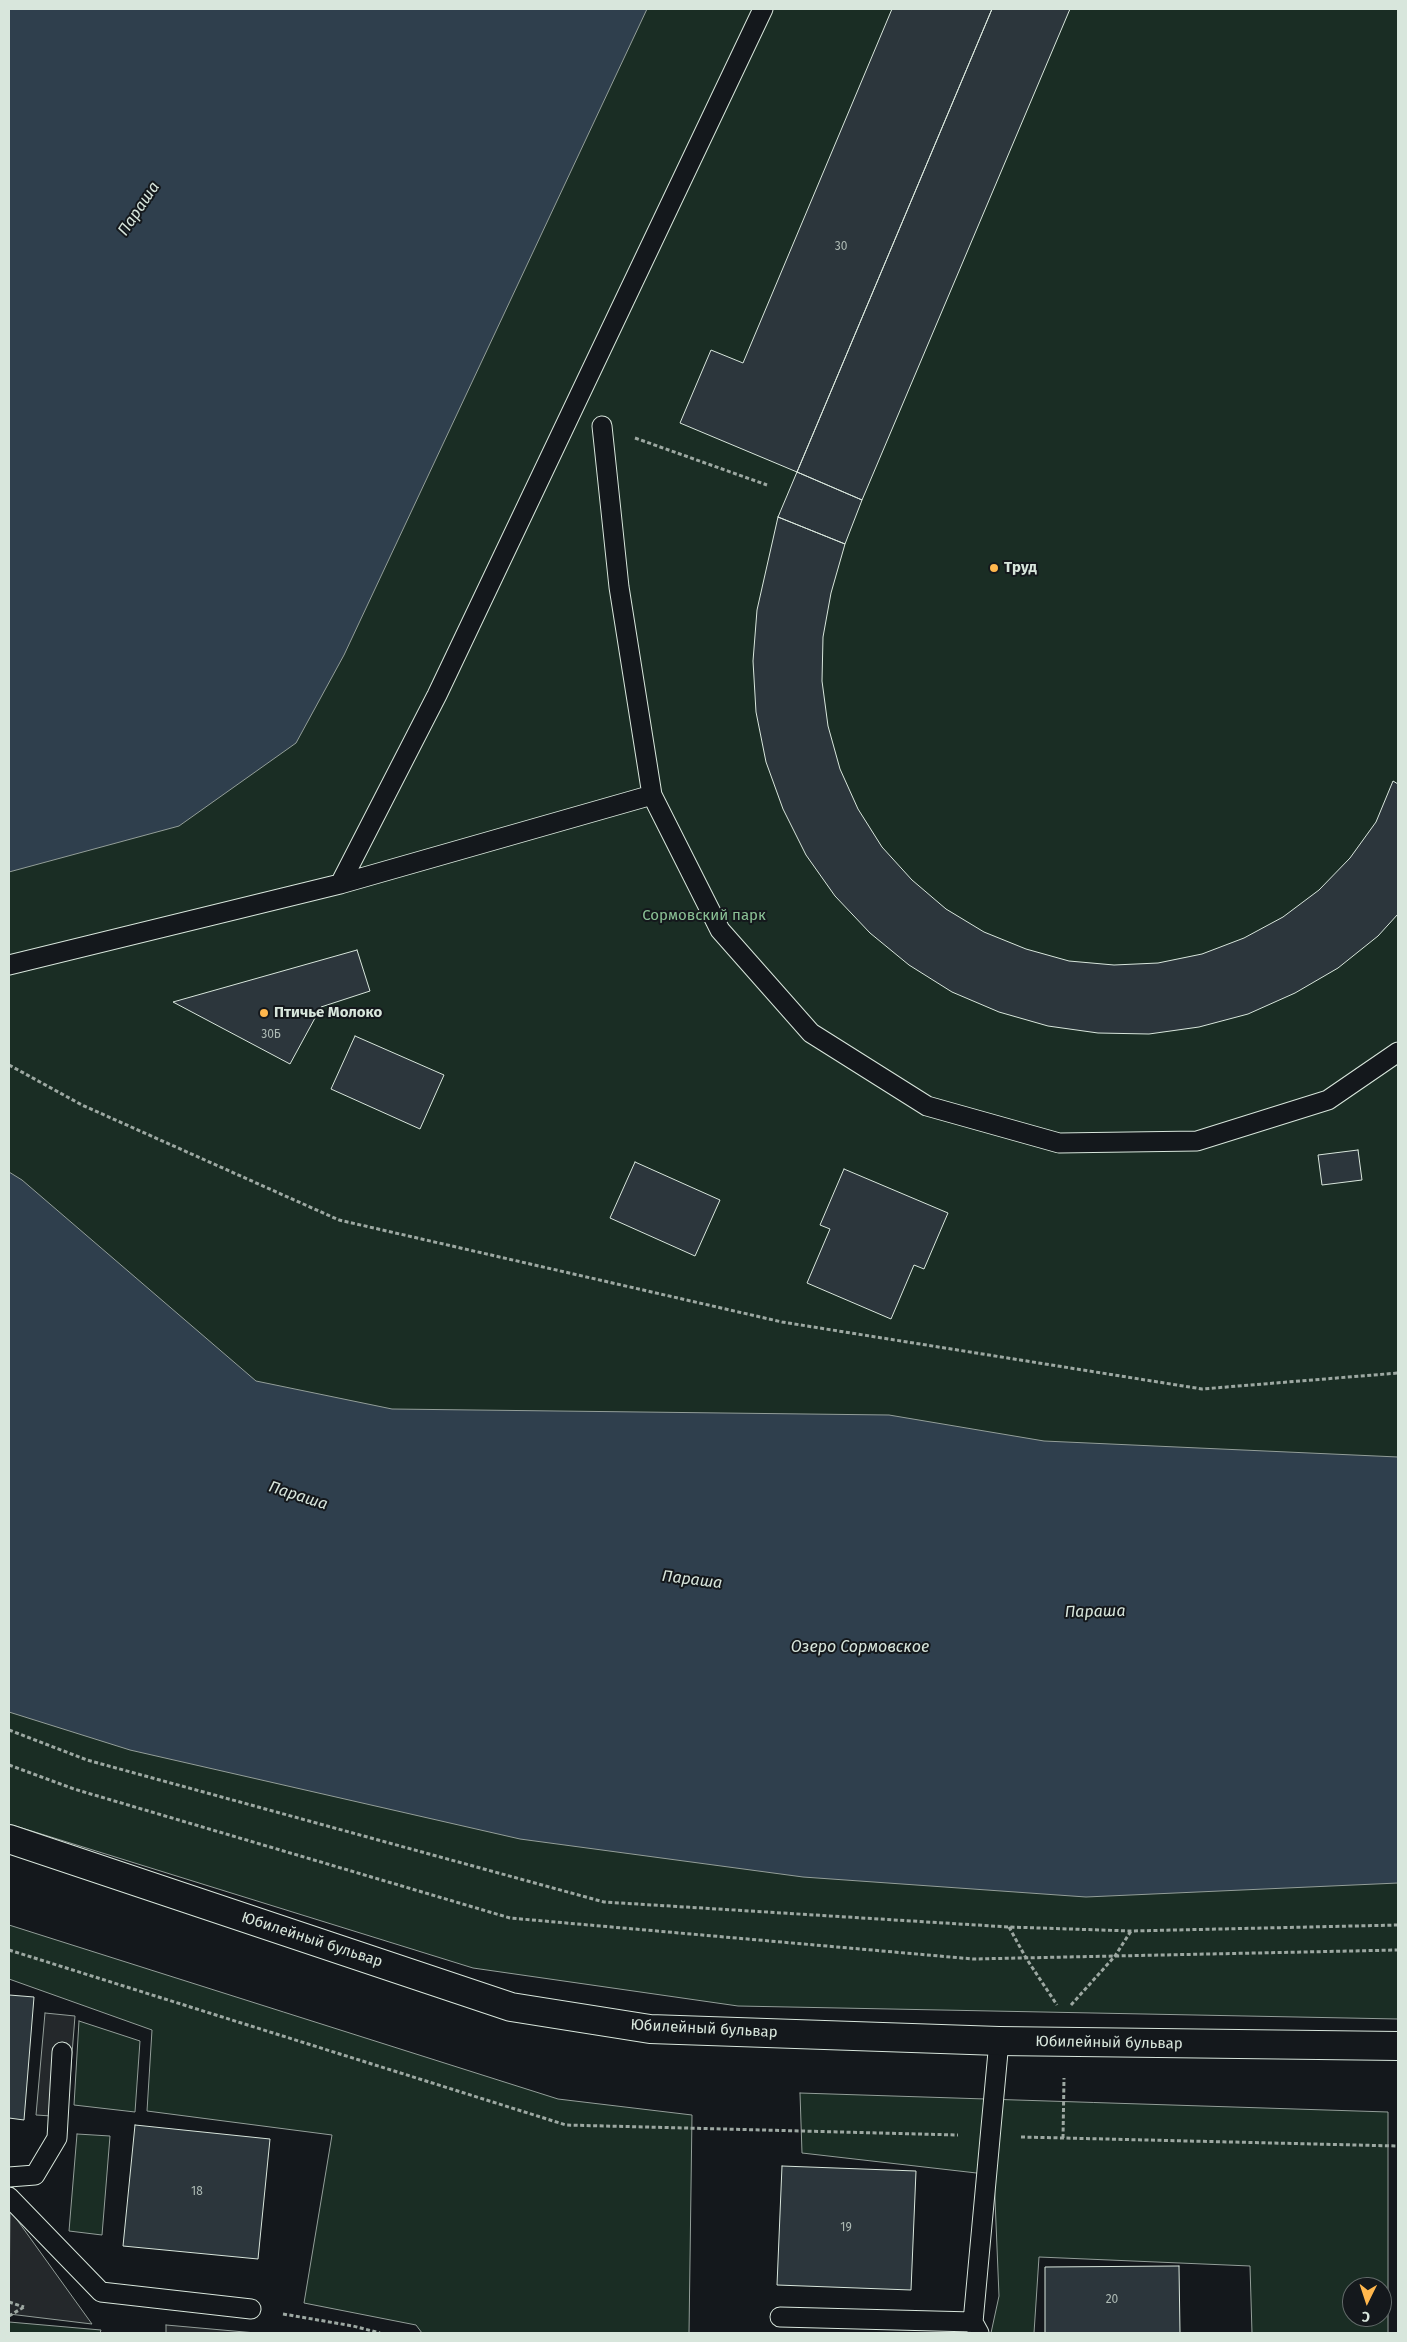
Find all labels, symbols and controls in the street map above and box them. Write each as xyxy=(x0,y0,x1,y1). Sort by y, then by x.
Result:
water label: Параша xyxy=(114,178,164,240)
house number: 30 xyxy=(835,240,847,254)
place label: Труд xyxy=(1004,559,1037,577)
marker: Труд xyxy=(988,562,1000,574)
park label: Сормовский парк xyxy=(642,907,766,925)
place label: Птичье Молоко xyxy=(274,1004,382,1022)
marker: Птичье Молоко xyxy=(258,1007,270,1019)
house number: 30Б xyxy=(261,1028,281,1042)
water label: Параша xyxy=(266,1477,330,1515)
water label: Параша xyxy=(661,1567,723,1593)
water label: Параша xyxy=(1064,1602,1126,1622)
water label: Озеро Сормовское xyxy=(791,1638,929,1658)
street label: Юбилейный бульвар xyxy=(239,1909,385,1971)
street label: Юбилейный бульвар xyxy=(630,2016,778,2042)
street label: Юбилейный бульвар xyxy=(1035,2033,1183,2053)
house number: 18 xyxy=(191,2185,203,2199)
house number: 19 xyxy=(840,2221,852,2235)
north arrow xyxy=(1342,2277,1392,2327)
house number: 20 xyxy=(1106,2293,1118,2307)
text: С xyxy=(1361,2308,1371,2325)

